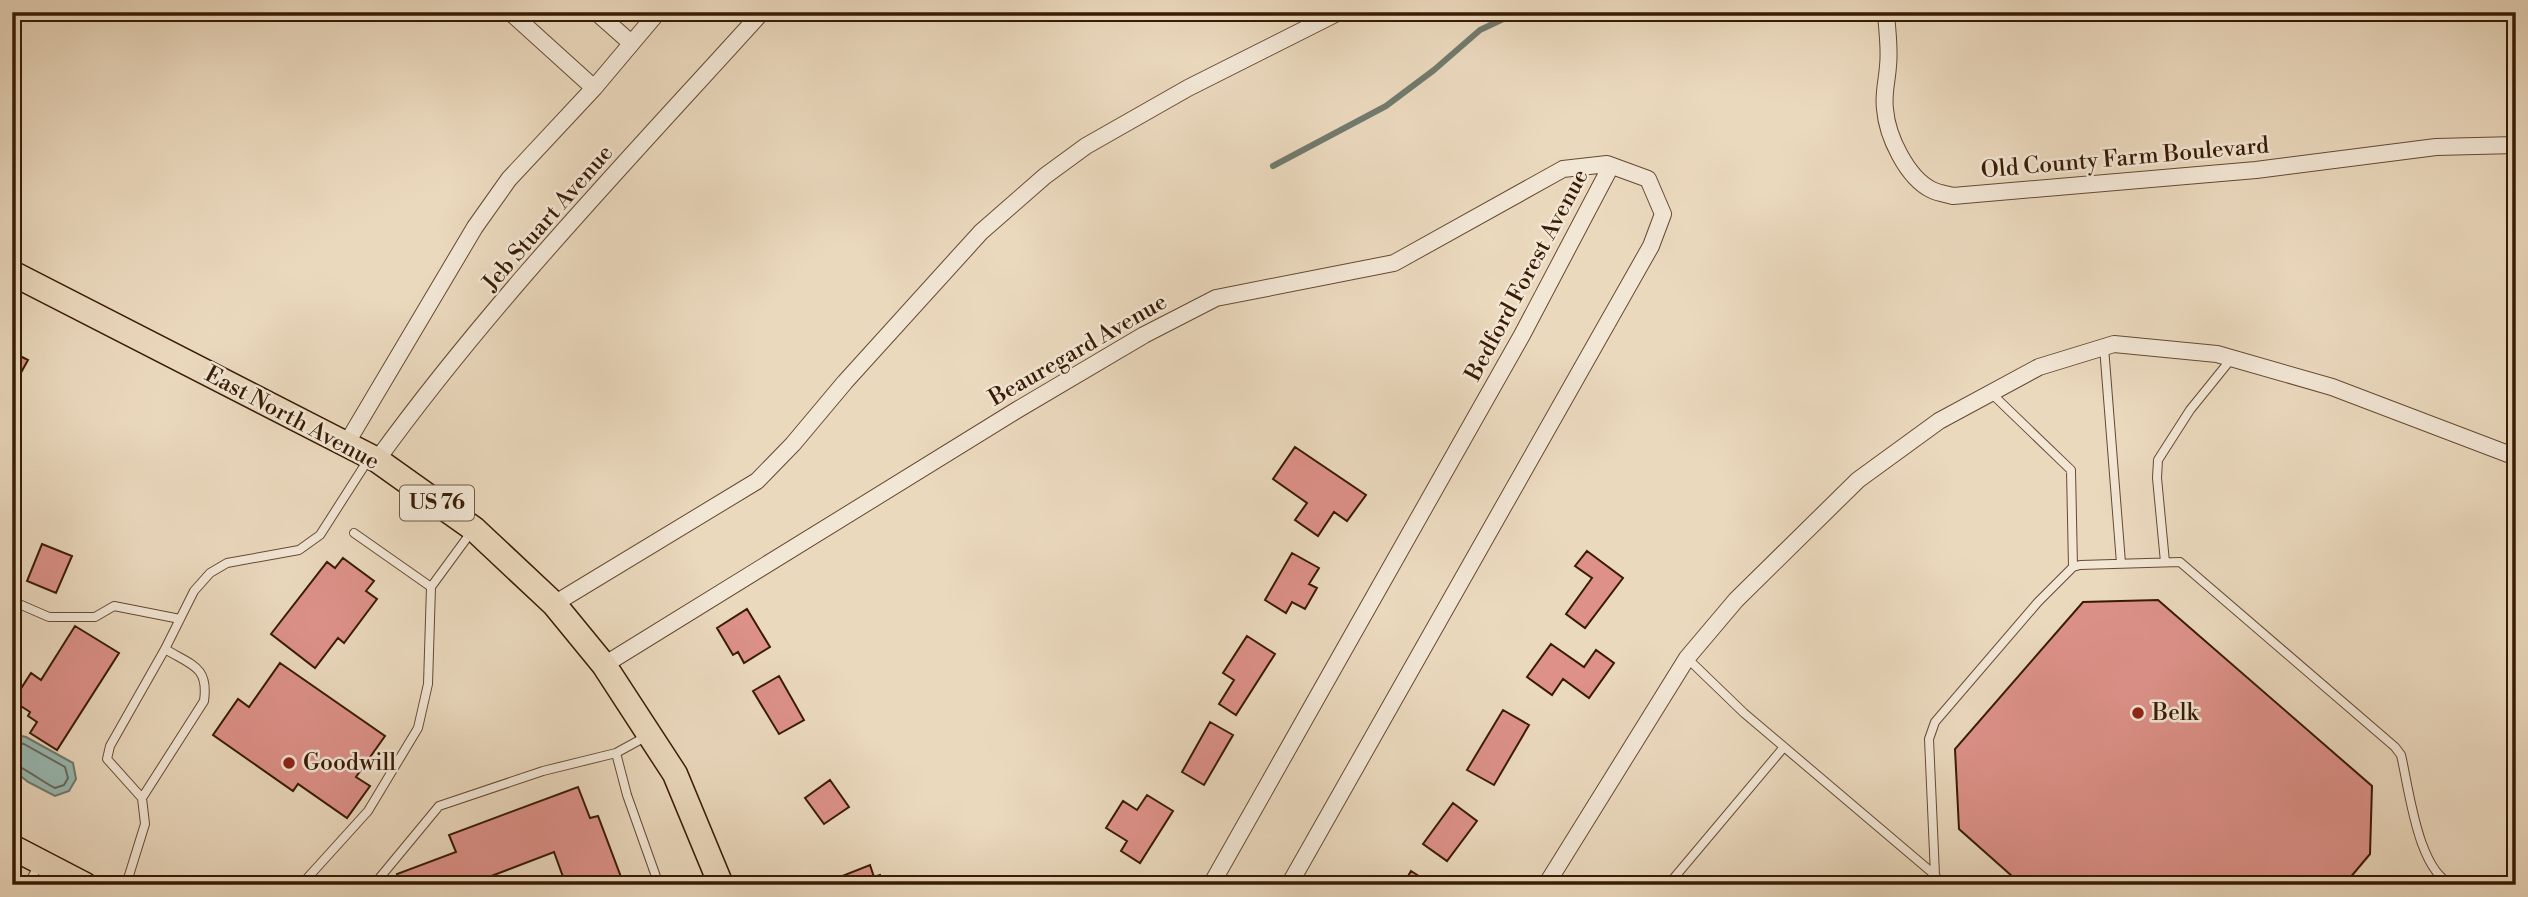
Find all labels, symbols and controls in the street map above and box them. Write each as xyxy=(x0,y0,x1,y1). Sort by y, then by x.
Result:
street label: Old County Farm Boulevard xyxy=(1980,131,2270,185)
street label: Jeb Stuart Avenue xyxy=(476,139,619,298)
street label: Bedford Forest Avenue xyxy=(1459,164,1595,387)
street label: Beauregard Avenue xyxy=(983,288,1172,413)
street label: East North Avenue xyxy=(200,360,384,476)
road number: US 76 xyxy=(400,486,474,520)
place label: Belk xyxy=(2151,699,2200,727)
marker: Belk xyxy=(2130,705,2146,721)
place label: Goodwill xyxy=(303,749,396,777)
marker: Goodwill xyxy=(281,755,297,771)

